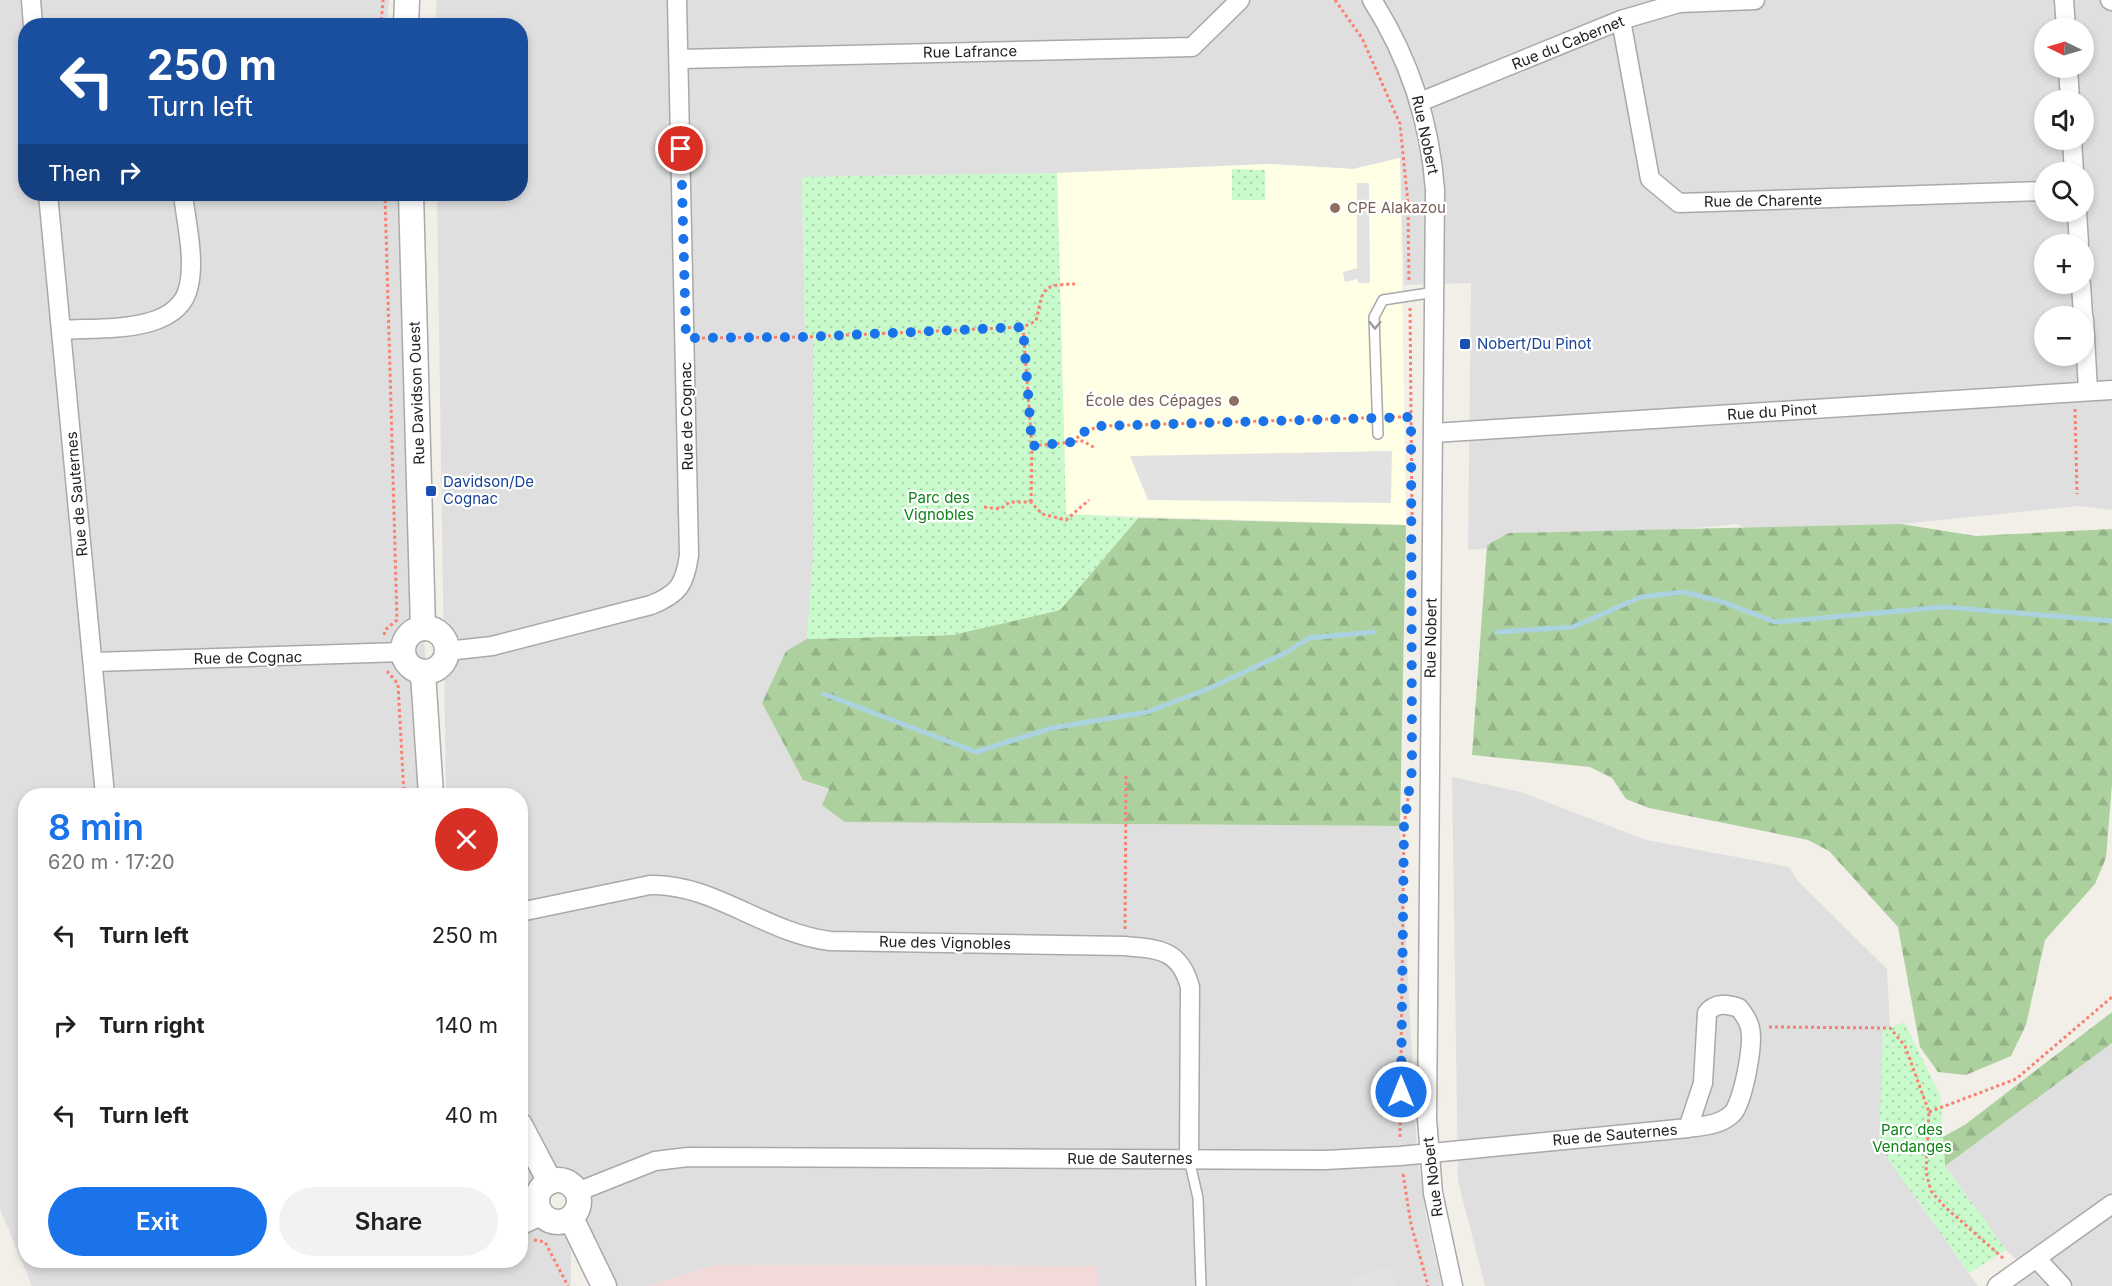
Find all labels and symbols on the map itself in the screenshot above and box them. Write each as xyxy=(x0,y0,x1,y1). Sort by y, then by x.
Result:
street label: Rue du Cabernet xyxy=(1509,11,1627,74)
north arrow xyxy=(2034,18,2094,78)
street label: Rue Lafrance xyxy=(923,41,1017,62)
street label: Rue Nobert xyxy=(1408,94,1443,176)
pin xyxy=(655,123,706,174)
street label: Rue de Charente xyxy=(1704,190,1822,211)
place label: CPE Alakazou xyxy=(1347,198,1446,217)
marker: CPE Alakazou xyxy=(1328,201,1342,215)
street label: Rue Davidson Ouest xyxy=(404,321,429,465)
one-way arrow xyxy=(1368,321,1381,330)
place label: Nobert/Du Pinot xyxy=(1477,334,1591,353)
marker: Nobert/Du Pinot xyxy=(1458,337,1472,351)
street label: Rue de Cognac xyxy=(676,362,697,470)
place label: École des Cépages xyxy=(1085,391,1222,410)
marker: École des Cépages xyxy=(1227,394,1241,408)
street label: Rue du Pinot xyxy=(1727,399,1817,424)
street label: Rue de Sauternes xyxy=(62,431,91,557)
place label: Davidson/De Cognac xyxy=(443,472,534,508)
marker: Davidson/De Cognac xyxy=(424,484,438,498)
park label: Parc des Vignobles xyxy=(904,488,974,524)
street label: Rue Nobert xyxy=(1420,597,1441,678)
street label: Rue de Cognac xyxy=(194,647,302,668)
street label: Rue des Vignobles xyxy=(879,932,1011,953)
position arrow xyxy=(1369,1060,1433,1124)
street label: Rue de Sauternes xyxy=(1552,1120,1678,1149)
park label: Parc des Vendanges xyxy=(1872,1120,1952,1156)
street label: Rue Nobert xyxy=(1418,1136,1447,1218)
street label: Rue de Sauternes xyxy=(1067,1149,1193,1168)

